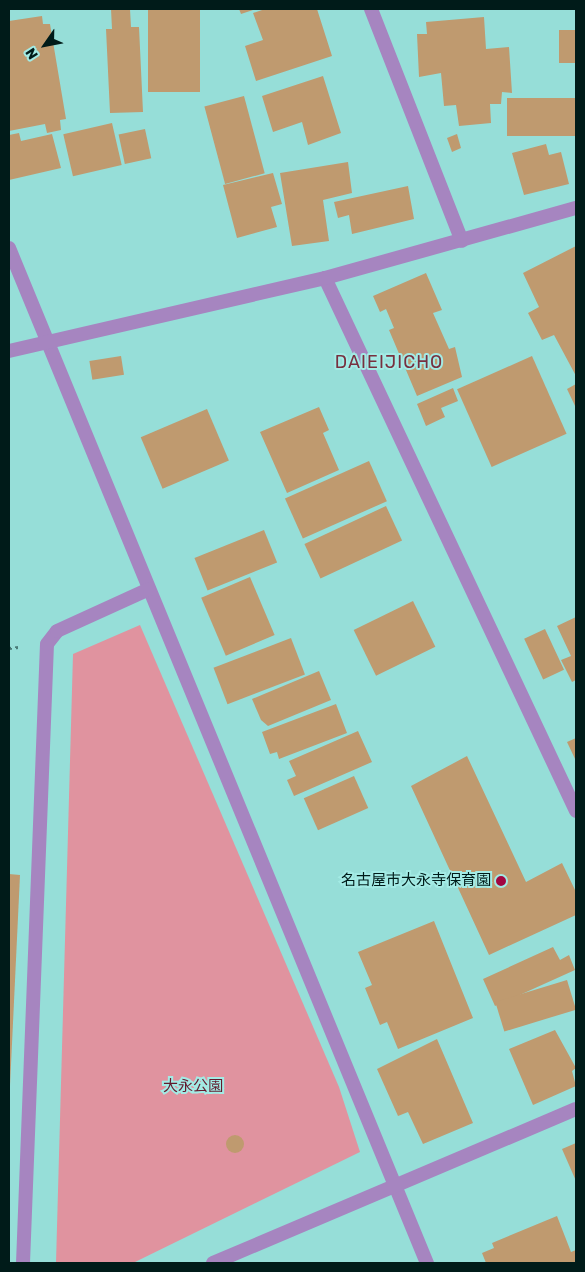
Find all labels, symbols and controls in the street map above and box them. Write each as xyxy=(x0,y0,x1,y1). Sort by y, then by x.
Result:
north arrow xyxy=(20,20,70,70)
text: N xyxy=(22,45,42,62)
district label: DAIEIJICHO xyxy=(334,351,444,373)
place label: 名古屋市大永寺保育園 xyxy=(341,872,491,890)
marker: 名古屋市大永寺保育園 xyxy=(495,875,507,887)
park label: 大永公園 xyxy=(163,1078,223,1096)

